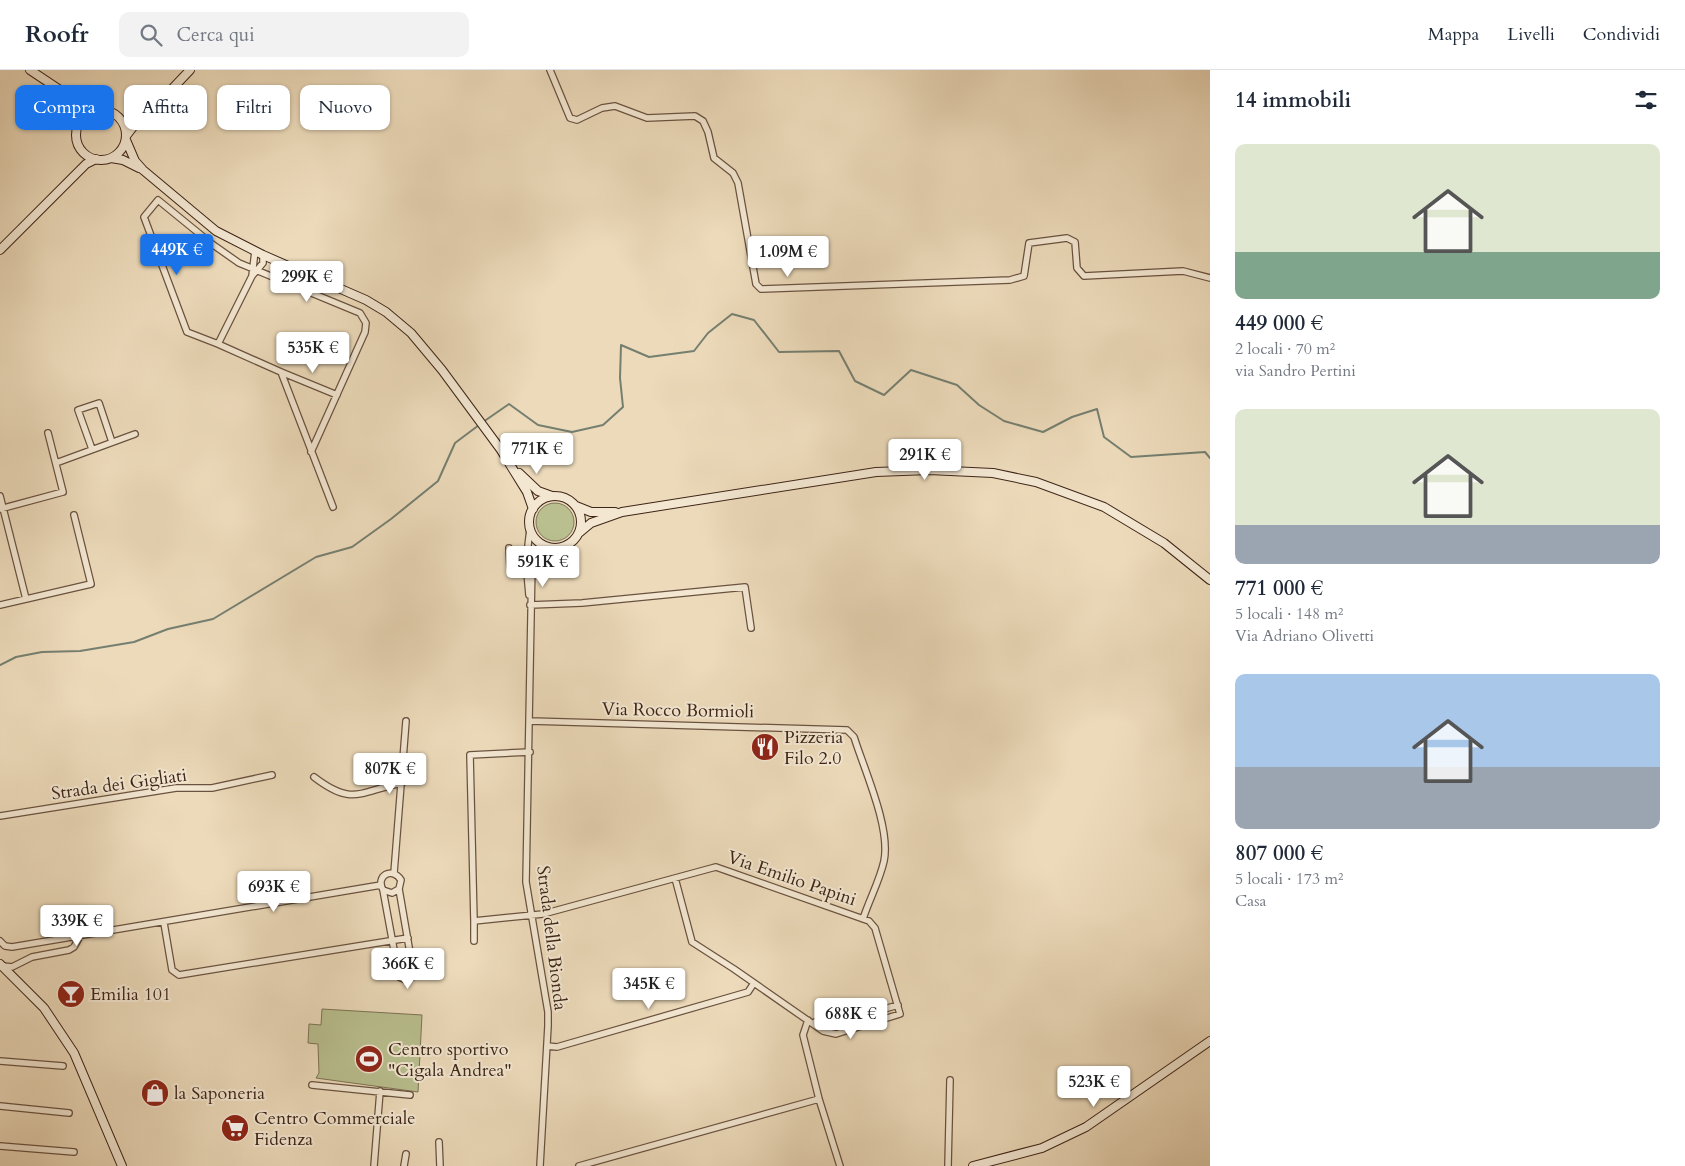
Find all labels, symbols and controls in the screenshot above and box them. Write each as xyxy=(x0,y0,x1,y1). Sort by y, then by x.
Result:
search box xyxy=(119,12,469,57)
text: Roofr xyxy=(25,18,89,51)
icon: search xyxy=(137,21,165,49)
text: Cerca qui xyxy=(177,22,255,48)
text: Mappa xyxy=(1428,22,1479,47)
text: Livelli xyxy=(1507,22,1555,47)
text: Condividi xyxy=(1583,22,1660,47)
chip: Compra xyxy=(15,85,114,130)
chip: Affitta xyxy=(124,85,207,130)
chip: Filtri xyxy=(217,85,290,130)
chip: Nuovo xyxy=(300,85,390,130)
text: 14 immobili xyxy=(1235,86,1351,115)
icon: filters xyxy=(1632,86,1660,114)
icon: home xyxy=(1403,176,1493,266)
pin: 449K € xyxy=(136,234,218,276)
pin: 1.09M € xyxy=(742,236,834,278)
text: 449K € xyxy=(151,239,203,261)
text: 1.09M € xyxy=(759,241,817,263)
pin: 299K € xyxy=(266,260,348,303)
text: 299K € xyxy=(281,266,333,288)
text: 449 000 € xyxy=(1235,309,1323,338)
pin: 535K € xyxy=(272,332,354,374)
text: 535K € xyxy=(287,337,339,359)
text: 2 locali · 70 m² xyxy=(1235,338,1335,360)
text: via Sandro Pertini xyxy=(1235,360,1356,382)
pin: 771K € xyxy=(496,432,578,475)
text: 771K € xyxy=(511,438,563,460)
pin: 291K € xyxy=(884,438,966,481)
icon: home xyxy=(1403,441,1493,531)
text: 291K € xyxy=(899,444,951,466)
pin: 591K € xyxy=(502,546,584,588)
text: 591K € xyxy=(517,551,569,573)
text: 771 000 € xyxy=(1235,574,1323,603)
text: 5 locali · 148 m² xyxy=(1235,603,1343,625)
text: Via Adriano Olivetti xyxy=(1235,625,1374,647)
street label: Via Rocco Bormioli xyxy=(602,697,754,724)
icon: home xyxy=(1403,706,1493,796)
place label: Pizzeria Filo 2.0 xyxy=(784,725,844,771)
restaurant icon: Pizzeria Filo 2.0 xyxy=(750,732,780,762)
pin: 807K € xyxy=(349,752,431,795)
text: 807K € xyxy=(364,758,416,780)
street label: Strada dei Gigliati xyxy=(50,763,188,806)
text: 807 000 € xyxy=(1235,839,1323,868)
street label: Via Emilio Papini xyxy=(724,845,860,912)
street label: Strada della Bionda xyxy=(530,864,573,1012)
text: 5 locali · 173 m² xyxy=(1235,868,1343,890)
pin: 693K € xyxy=(233,870,315,913)
text: 693K € xyxy=(248,876,300,898)
text: Casa xyxy=(1235,890,1266,912)
pin: 339K € xyxy=(36,904,118,947)
text: 339K € xyxy=(51,910,103,932)
pin: 366K € xyxy=(367,948,449,990)
text: 366K € xyxy=(382,953,434,975)
pin: 345K € xyxy=(608,968,690,1010)
text: 345K € xyxy=(623,973,675,995)
bar icon: Emilia 101 xyxy=(56,979,86,1009)
place label: Emilia 101 xyxy=(90,982,171,1007)
pin: 688K € xyxy=(810,998,892,1040)
text: 688K € xyxy=(825,1003,877,1025)
place label: Centro sportivo "Cigala Andrea" xyxy=(388,1037,512,1083)
sports icon: Centro sportivo "Cigala Andrea" xyxy=(354,1044,384,1074)
pin: 523K € xyxy=(1053,1066,1135,1108)
text: 523K € xyxy=(1068,1071,1120,1093)
shop icon: la Saponeria xyxy=(140,1078,170,1108)
place label: la Saponeria xyxy=(174,1081,265,1106)
place label: Centro Commerciale Fidenza xyxy=(254,1106,415,1152)
supermarket icon: Centro Commerciale Fidenza xyxy=(220,1113,250,1143)

